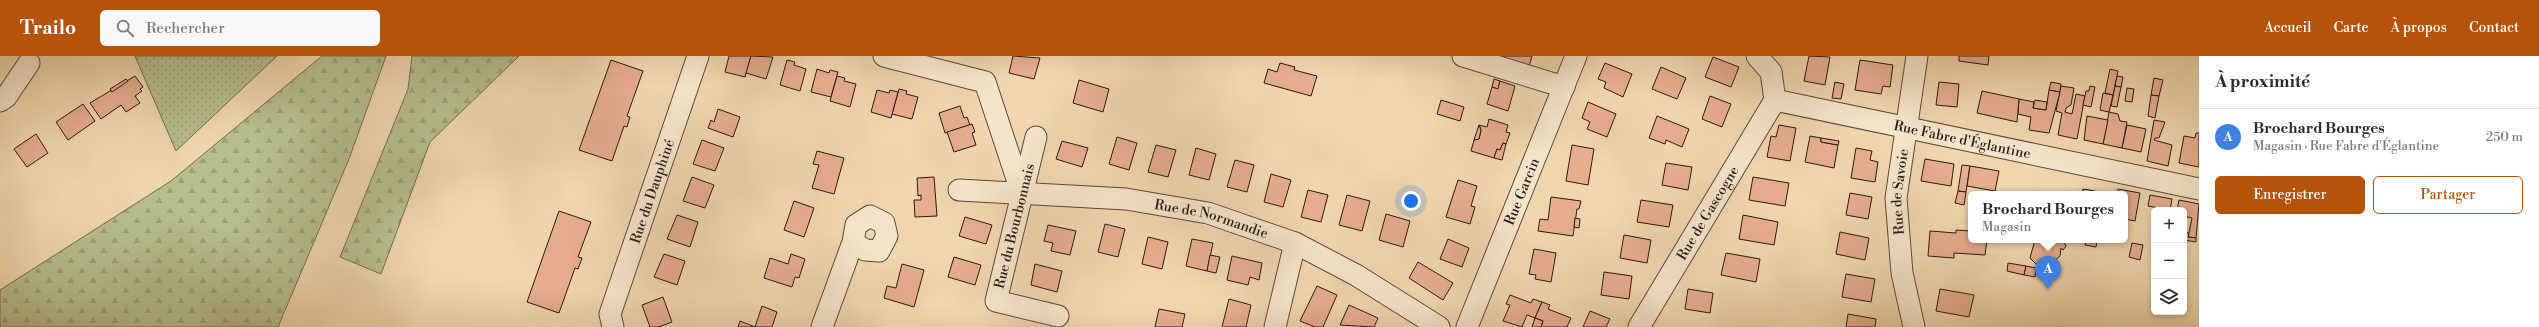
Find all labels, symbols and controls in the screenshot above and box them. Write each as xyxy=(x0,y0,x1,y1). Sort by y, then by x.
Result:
search box xyxy=(100,10,380,46)
text: Trailo xyxy=(20,16,76,40)
icon: search xyxy=(114,17,136,39)
text: Rechercher xyxy=(146,19,225,38)
text: Accueil xyxy=(2264,19,2311,37)
text: Carte xyxy=(2333,19,2368,37)
text: À propos xyxy=(2390,19,2447,37)
text: Contact xyxy=(2469,19,2519,37)
text: À proximité xyxy=(2215,71,2310,93)
street label: Rue Fabre d'Églantine xyxy=(1892,117,2032,163)
text: Brochard Bourges xyxy=(2253,119,2385,138)
text: A xyxy=(2223,129,2233,145)
text: 250 m xyxy=(2486,129,2523,145)
street label: Rue du Dauphiné xyxy=(627,137,679,246)
text: Magasin · Rue Fabre d'Églantine xyxy=(2253,138,2439,154)
street label: Rue de Savoie xyxy=(1888,148,1913,235)
street label: Rue Garcin xyxy=(1501,155,1544,228)
street label: Rue du Bourbonnais xyxy=(991,162,1039,291)
street label: Rue de Gascogne xyxy=(1673,163,1743,264)
button: Enregistrer xyxy=(2215,176,2365,214)
button: Partager xyxy=(2373,176,2523,214)
your location xyxy=(1401,191,1421,211)
popup xyxy=(1968,191,2128,243)
street label: Rue de Normandie xyxy=(1153,196,1270,243)
text: Brochard Bourges xyxy=(1982,200,2114,219)
map controls xyxy=(2151,207,2187,315)
button: + xyxy=(2151,207,2187,243)
text: Magasin xyxy=(1982,219,2031,235)
button: − xyxy=(2151,243,2187,279)
pin: A xyxy=(2035,256,2061,289)
button: layers xyxy=(2151,279,2187,315)

